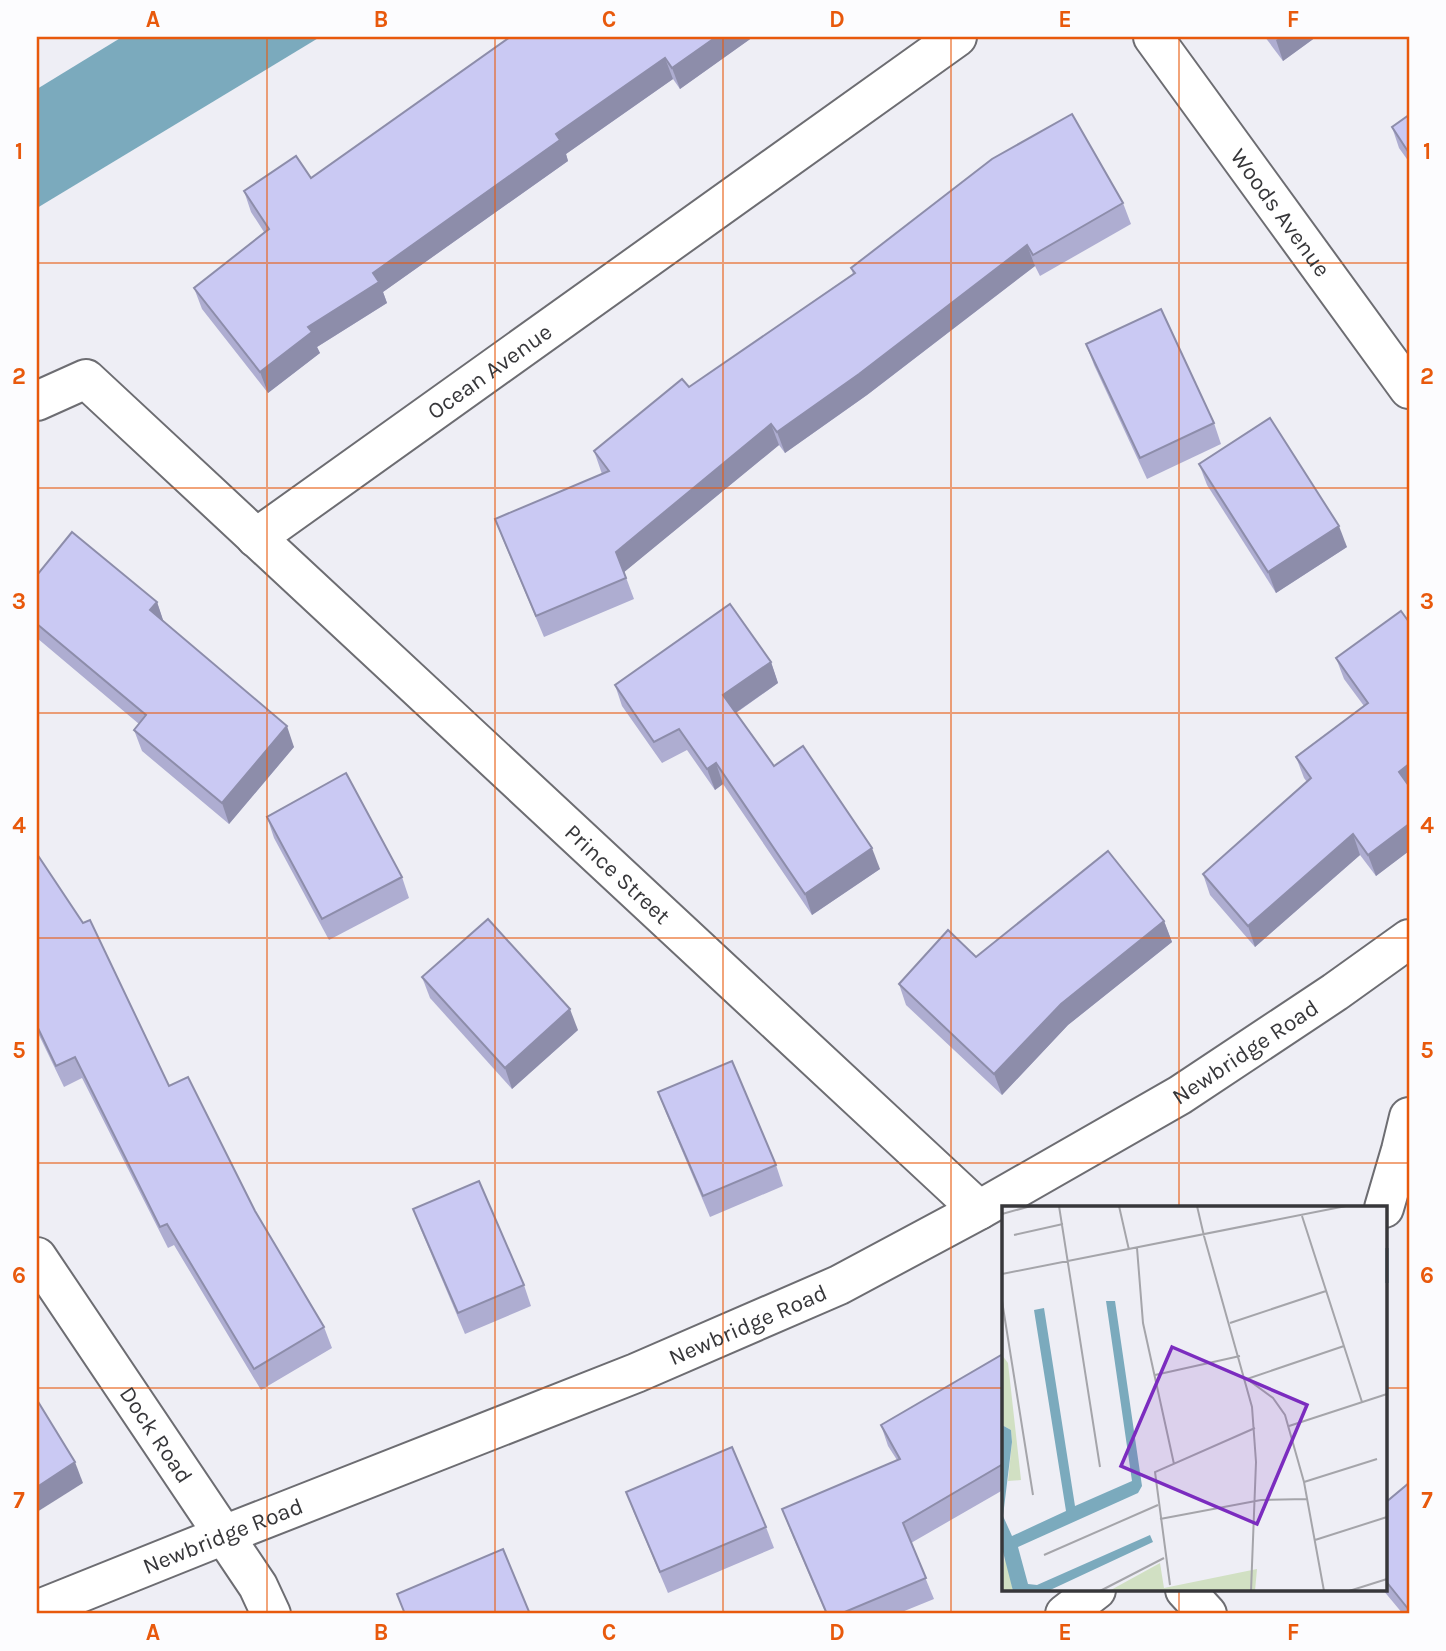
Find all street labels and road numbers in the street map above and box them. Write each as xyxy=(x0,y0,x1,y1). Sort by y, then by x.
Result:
street label: Woods Avenue xyxy=(1225,143,1336,282)
street label: Ocean Avenue xyxy=(422,318,557,425)
street label: Prince Street xyxy=(559,818,676,930)
street label: Newbridge Road xyxy=(1167,993,1323,1110)
street label: Newbridge Road xyxy=(664,1278,831,1371)
street label: Dock Road xyxy=(114,1381,198,1488)
street label: Newbridge Road xyxy=(139,1492,307,1580)

